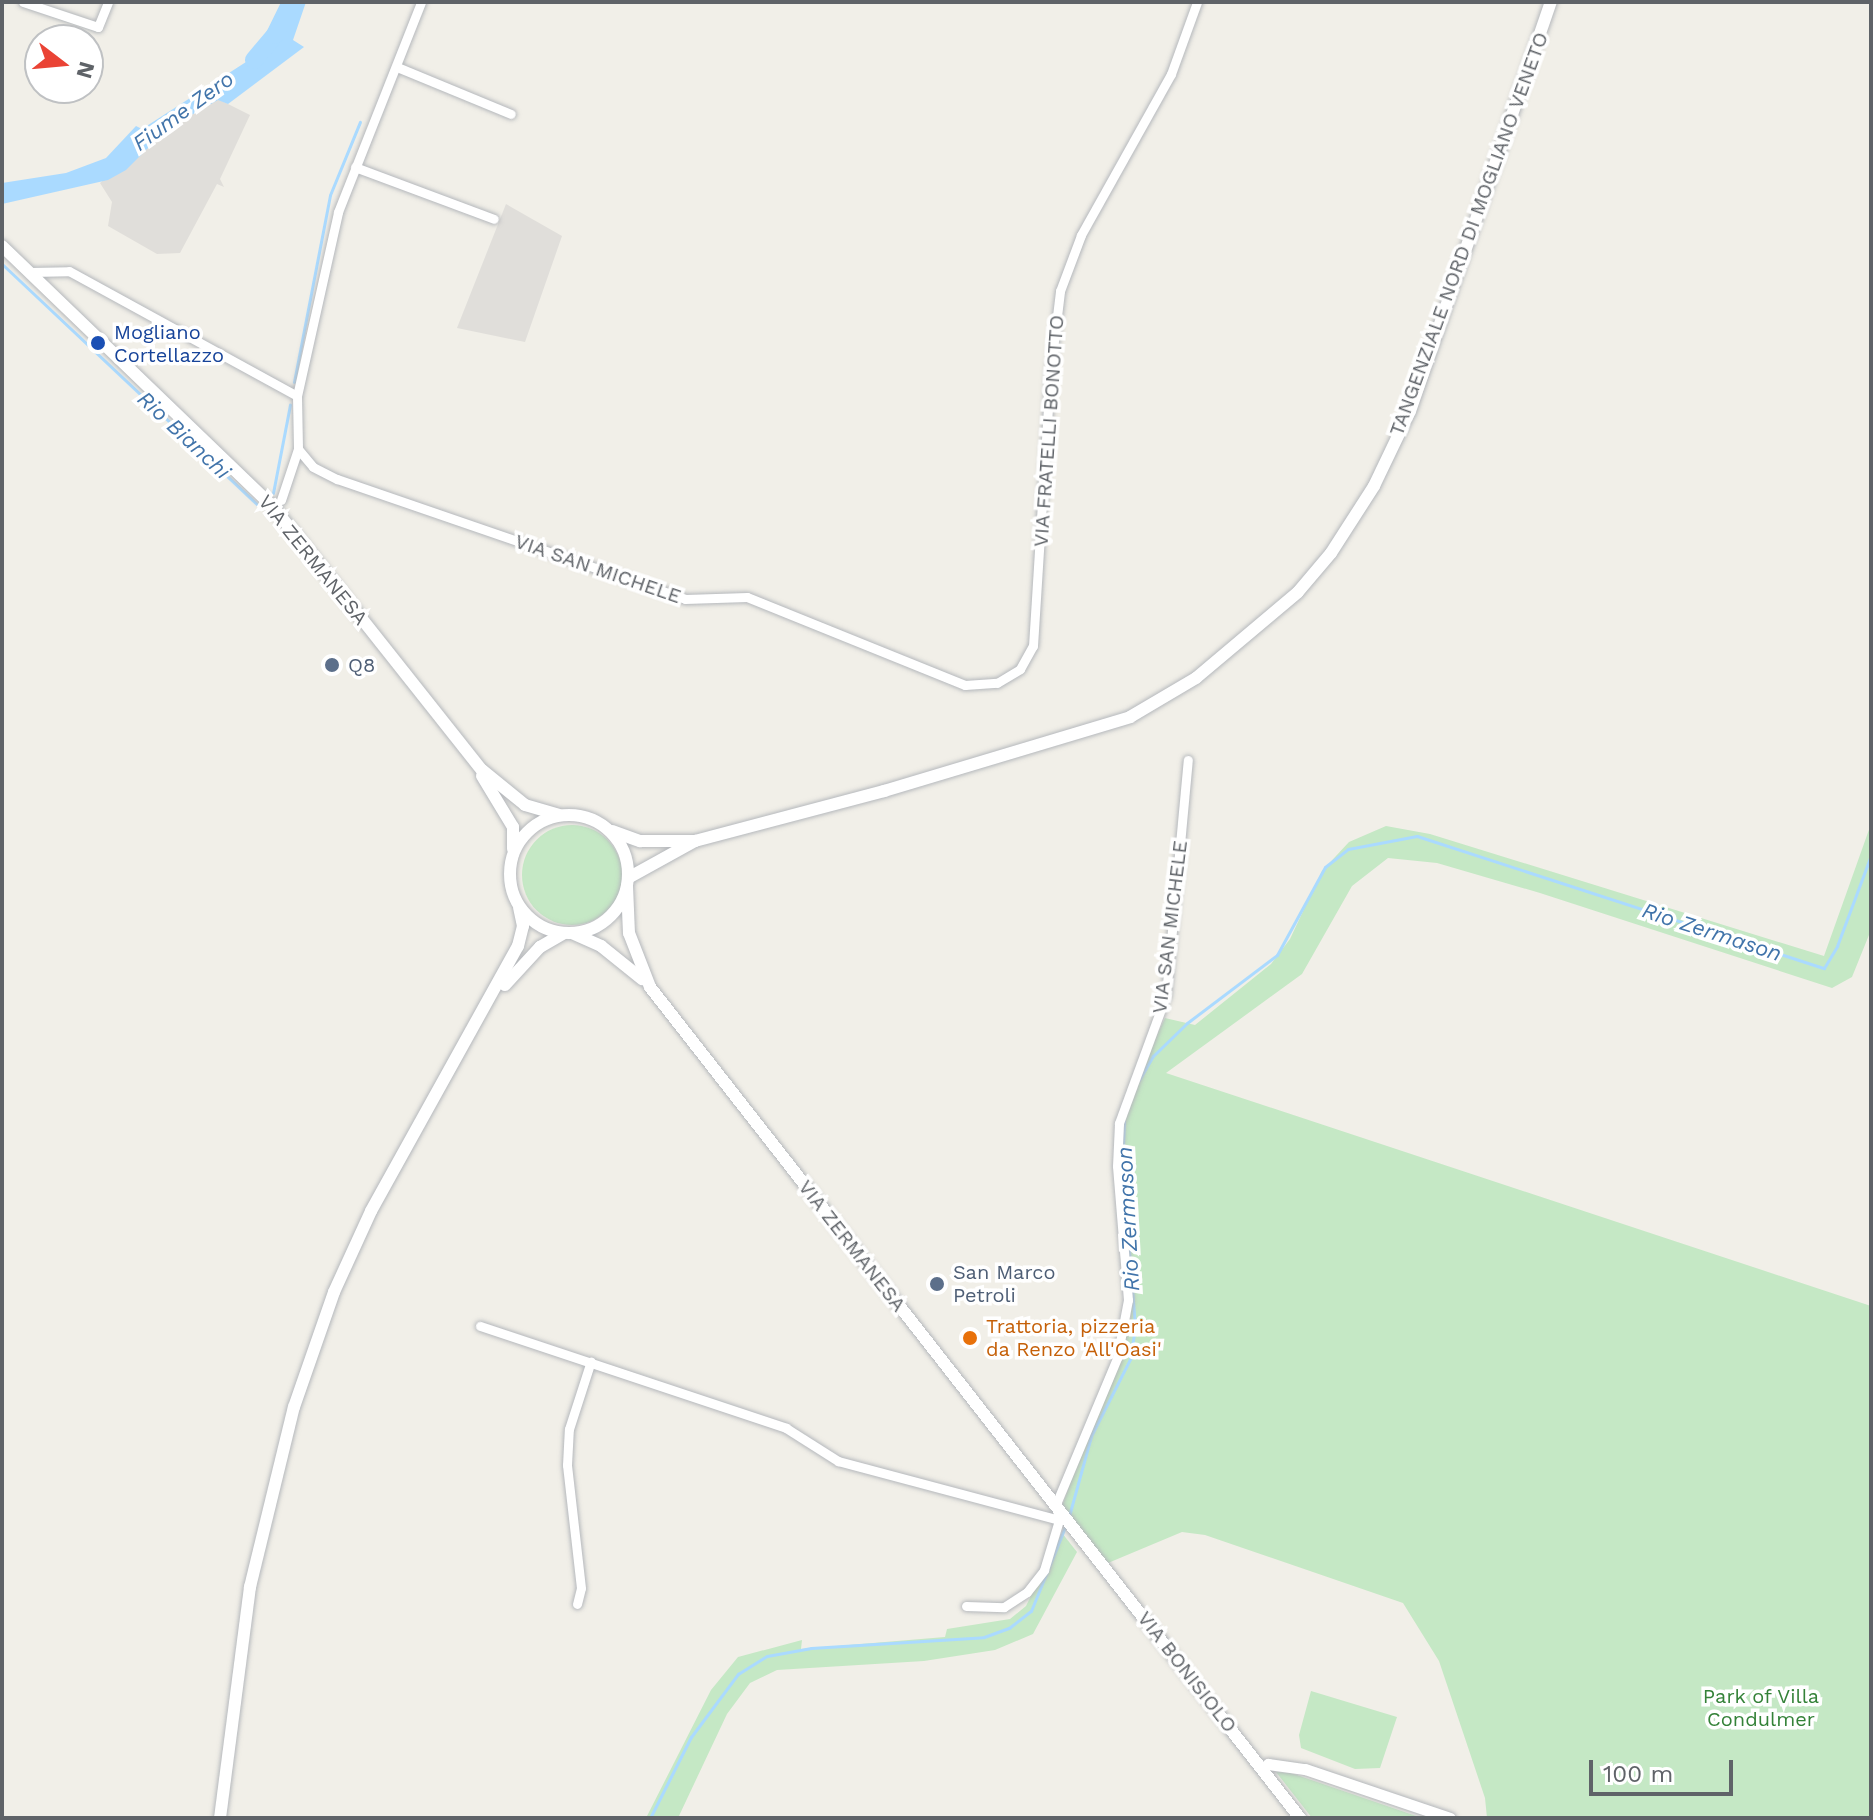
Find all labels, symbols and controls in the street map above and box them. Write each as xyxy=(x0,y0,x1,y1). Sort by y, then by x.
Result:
north arrow xyxy=(24,24,104,104)
street label: TANGENZIALE NORD DI MOGLIANO VENETO xyxy=(1384,29,1554,439)
text: N xyxy=(71,59,100,81)
water label: Fiume Zero xyxy=(127,66,239,156)
street label: VIA FRATELLI BONOTTO xyxy=(1029,314,1069,548)
place label: Mogliano Cortellazzo xyxy=(114,320,224,367)
marker: Mogliano Cortellazzo xyxy=(89,334,107,352)
water label: Rio Bianchi xyxy=(132,385,236,485)
street label: VIA ZERMANESA xyxy=(253,490,373,630)
street label: VIA SAN MICHELE xyxy=(511,529,685,609)
place label: Q8 xyxy=(348,653,375,677)
marker: Q8 xyxy=(323,656,341,674)
street label: VIA SAN MICHELE xyxy=(1147,839,1193,1015)
water label: Rio Zermason xyxy=(1639,897,1785,967)
water label: Rio Zermason xyxy=(1111,1146,1145,1292)
street label: VIA ZERMANESA xyxy=(793,1175,911,1317)
place label: San Marco Petroli xyxy=(953,1260,1055,1307)
marker: San Marco Petroli xyxy=(928,1275,946,1293)
place label: Trattoria, pizzeria da Renzo 'All'Oasi' xyxy=(986,1314,1162,1361)
marker: Trattoria, pizzeria da Renzo 'All'Oasi' xyxy=(961,1329,979,1347)
street label: VIA BONISIOLO xyxy=(1132,1606,1242,1738)
park label: Park of Villa Condulmer xyxy=(1702,1685,1820,1732)
scale bar xyxy=(1593,1744,1737,1794)
text: 100 m xyxy=(1603,1760,1673,1788)

